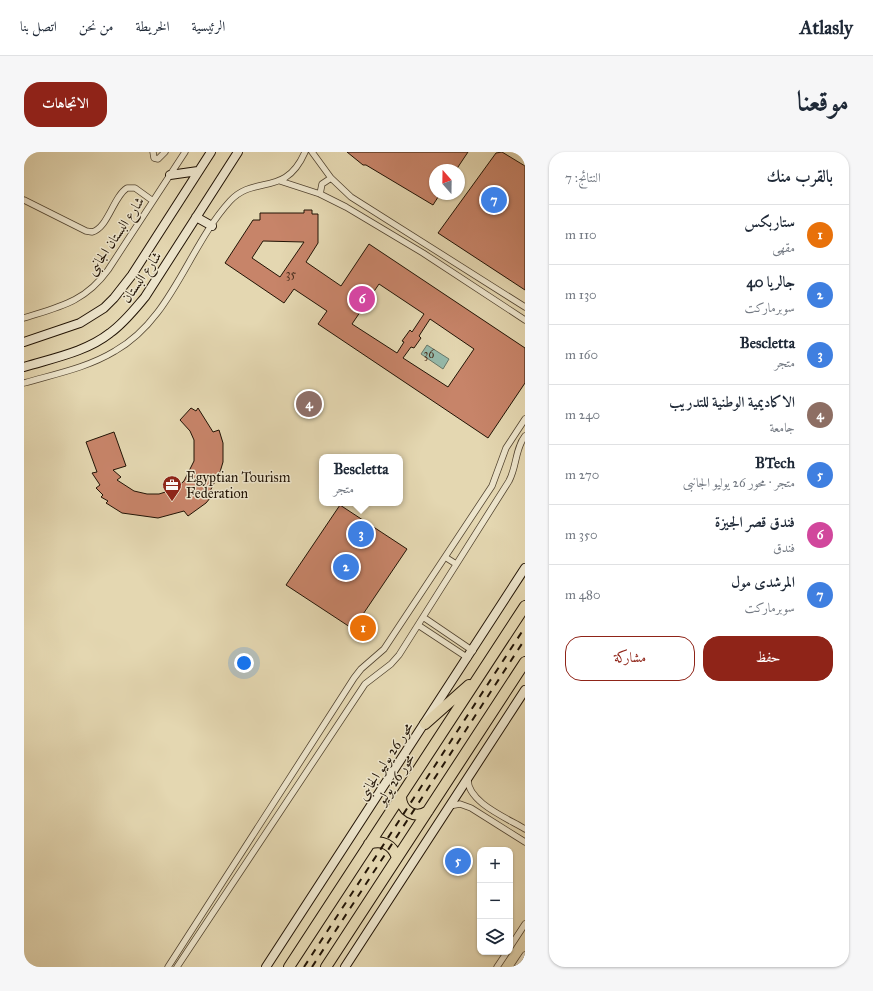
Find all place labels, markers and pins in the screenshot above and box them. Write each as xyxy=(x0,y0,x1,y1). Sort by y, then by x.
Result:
pin: 7 xyxy=(481,185,507,215)
pin: 6 xyxy=(349,284,375,314)
pin: 4 xyxy=(296,389,322,419)
place label: Egyptian Tourism Federation xyxy=(186,469,291,502)
office icon: Egyptian Tourism Federation xyxy=(161,474,183,502)
pin: 3 xyxy=(348,519,374,549)
pin: 2 xyxy=(333,552,359,582)
pin: 1 xyxy=(350,613,376,643)
pin: 5 xyxy=(445,846,471,876)

